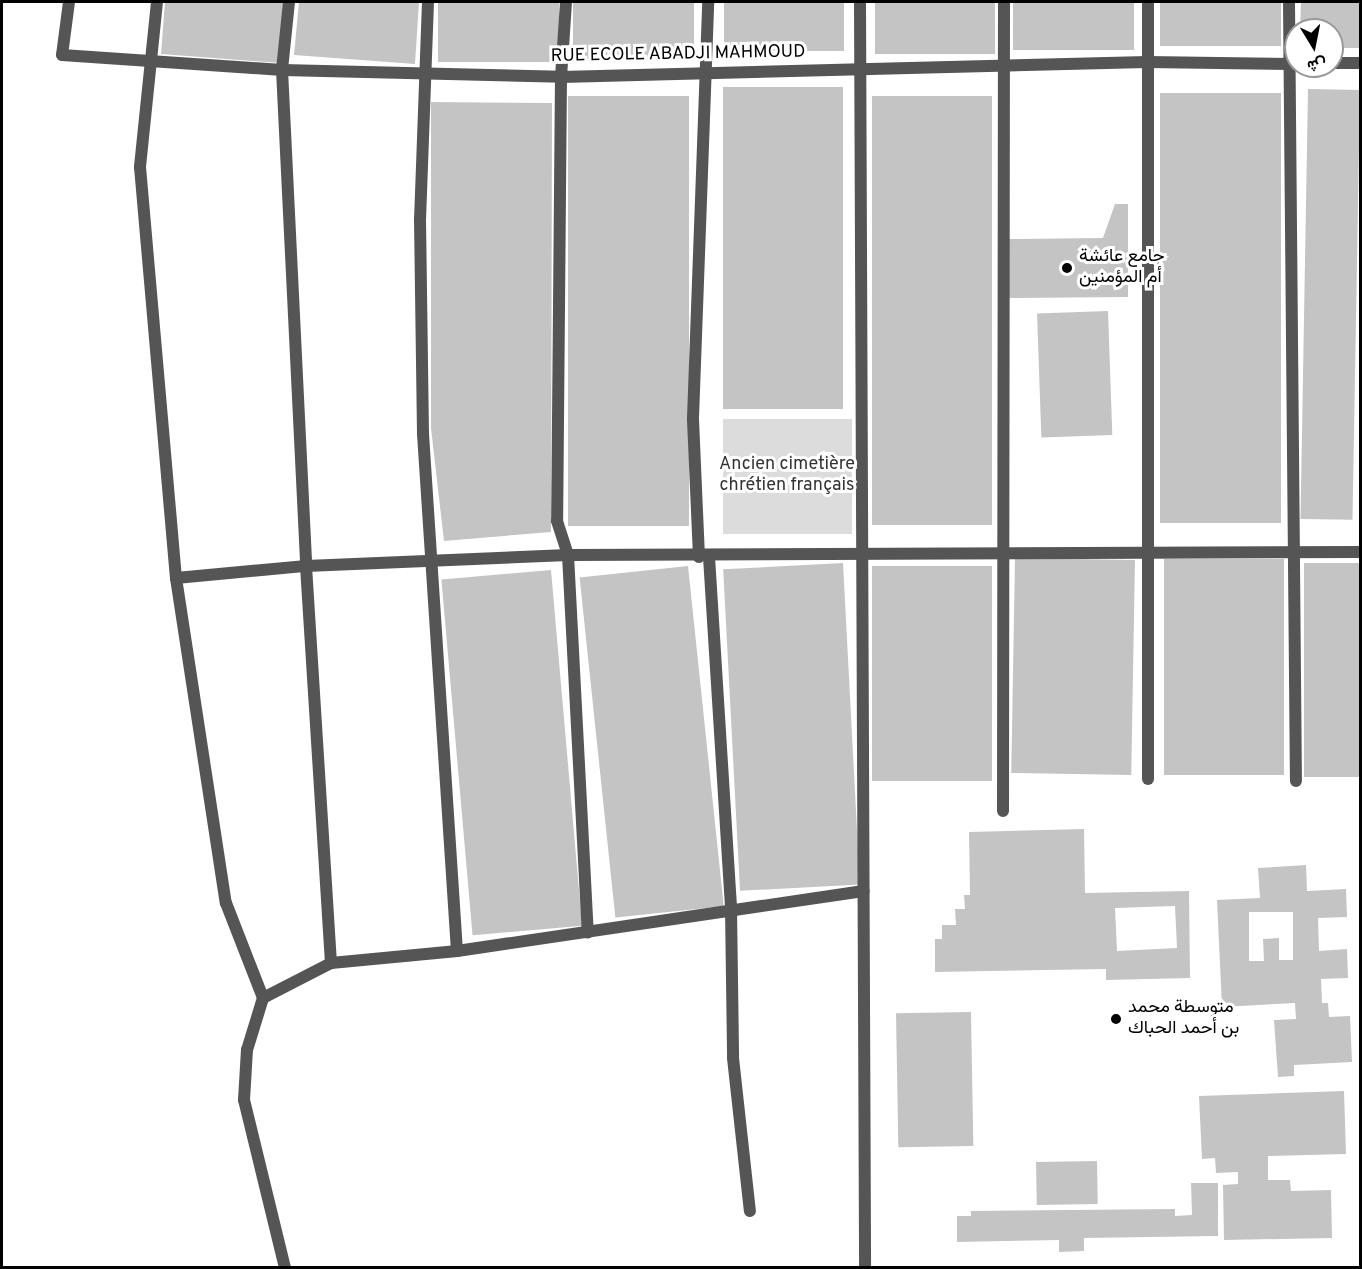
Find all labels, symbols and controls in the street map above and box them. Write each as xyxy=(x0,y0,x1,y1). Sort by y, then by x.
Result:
north arrow xyxy=(1284,18,1344,78)
street label: RUE ECOLE ABADJI MAHMOUD xyxy=(550,42,806,68)
text: ش xyxy=(1306,52,1328,75)
place label: جامع عائشة أم المؤمنين xyxy=(1079,247,1165,290)
marker: جامع عائشة أم المؤمنين xyxy=(1060,261,1074,275)
park label: Ancien cimetière chrétien français xyxy=(719,455,855,498)
place label: متوسطة محمد بن أحمد الحباك xyxy=(1128,998,1239,1040)
marker: متوسطة محمد بن أحمد الحباك xyxy=(1109,1012,1123,1026)

